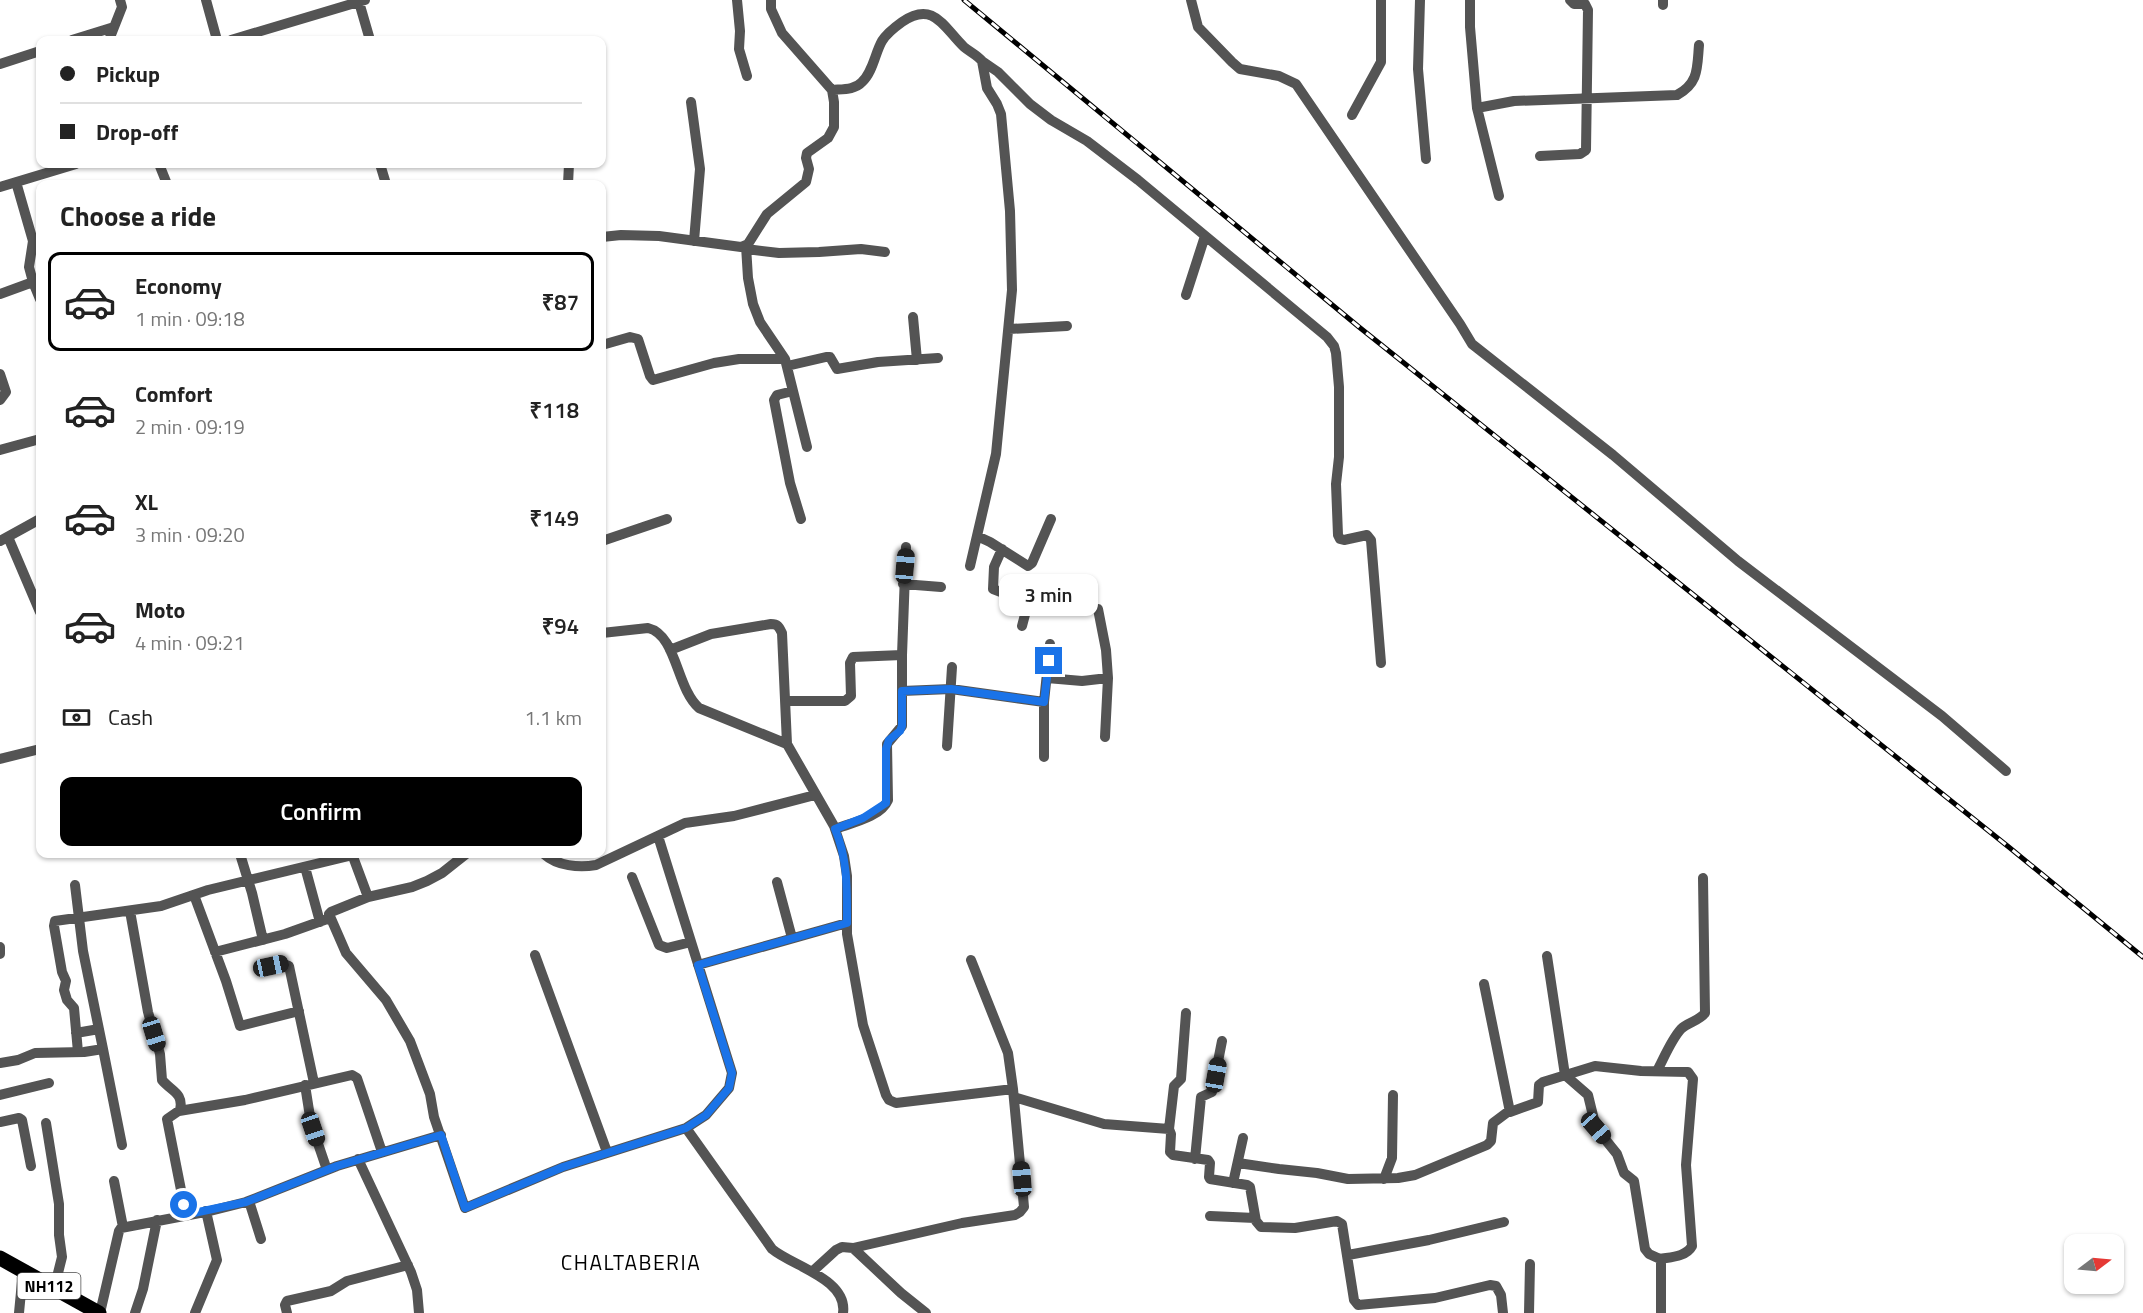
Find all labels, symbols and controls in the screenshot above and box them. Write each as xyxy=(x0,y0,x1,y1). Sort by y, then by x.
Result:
text: Pickup xyxy=(96,57,160,91)
text: Drop-off xyxy=(96,115,178,149)
text: Choose a ride xyxy=(60,195,216,236)
text: Economy xyxy=(135,269,222,303)
icon: car xyxy=(63,275,117,329)
text: ₹87 xyxy=(542,285,579,319)
text: 1 min · 09:18 xyxy=(135,303,245,334)
text: Comfort xyxy=(135,377,213,411)
icon: car xyxy=(63,383,117,437)
text: ₹118 xyxy=(529,393,579,427)
text: 2 min · 09:19 xyxy=(135,411,245,442)
text: XL xyxy=(135,485,158,519)
icon: car xyxy=(63,491,117,545)
text: ₹149 xyxy=(529,501,579,535)
text: 3 min · 09:20 xyxy=(135,519,245,550)
car xyxy=(894,547,916,585)
callout: 3 min xyxy=(1000,574,1098,616)
text: 3 min xyxy=(1024,579,1073,610)
text: Moto xyxy=(135,593,185,627)
icon: car xyxy=(63,599,117,653)
text: ₹94 xyxy=(542,609,579,643)
text: 4 min · 09:21 xyxy=(135,627,245,658)
route end xyxy=(1035,647,1062,674)
text: Cash xyxy=(108,700,153,734)
icon: cash xyxy=(60,701,93,734)
text: 1.1 km xyxy=(525,702,582,733)
button: Confirm xyxy=(60,777,582,846)
car xyxy=(252,953,290,979)
car xyxy=(140,1014,168,1054)
car xyxy=(1204,1056,1228,1094)
car xyxy=(299,1109,327,1149)
car xyxy=(1577,1109,1615,1147)
car xyxy=(1011,1160,1033,1198)
route start xyxy=(170,1191,197,1218)
north arrow xyxy=(2064,1234,2124,1294)
map controls xyxy=(2064,1234,2124,1294)
district label: CHALTABERIA xyxy=(561,1246,701,1278)
road number: NH112 xyxy=(17,1273,80,1299)

